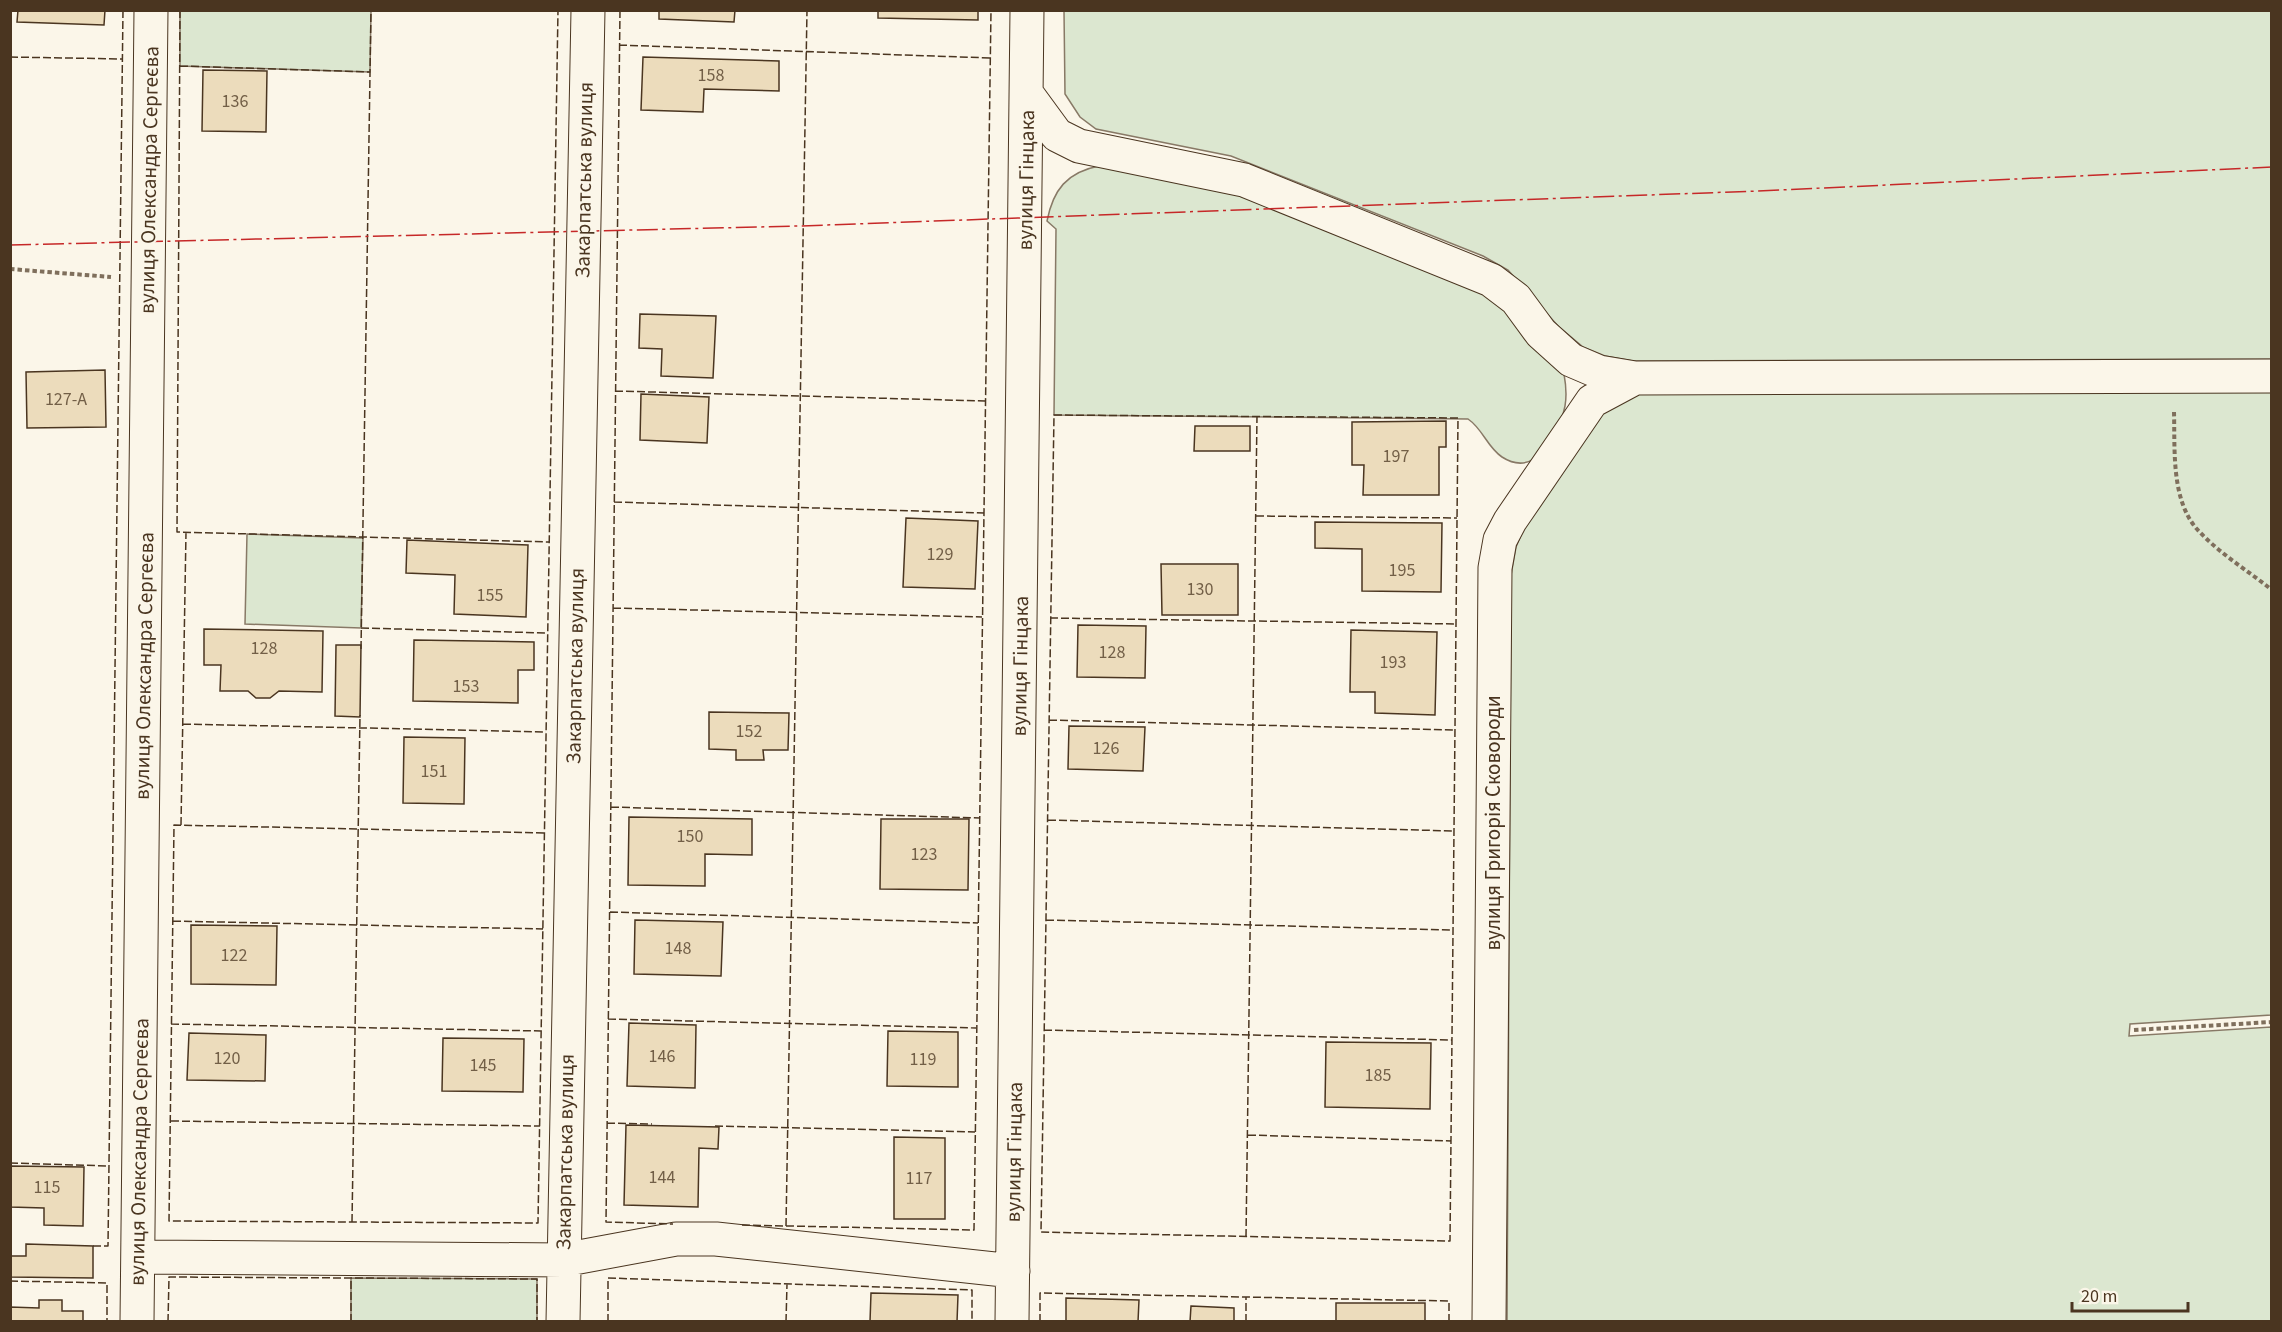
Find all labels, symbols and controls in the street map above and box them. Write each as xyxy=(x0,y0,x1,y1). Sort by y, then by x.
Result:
street label: вулиця Олександра Сергеєва xyxy=(132,46,166,314)
house number: 158 xyxy=(698,63,724,88)
street label: Закарпатська вулиця xyxy=(567,82,601,278)
house number: 136 xyxy=(222,89,248,114)
street label: вулиця Гінцака xyxy=(1010,109,1042,251)
house number: 127-А xyxy=(45,387,87,412)
house number: 197 xyxy=(1383,444,1409,469)
street label: вулиця Олександра Сергеєва xyxy=(127,532,161,800)
house number: 129 xyxy=(927,542,953,567)
house number: 195 xyxy=(1389,558,1415,583)
street label: Закарпатська вулиця xyxy=(558,568,592,764)
house number: 130 xyxy=(1187,577,1213,602)
house number: 155 xyxy=(477,583,503,608)
street label: вулиця Гінцака xyxy=(1004,595,1036,737)
house number: 128 xyxy=(251,636,277,661)
house number: 128 xyxy=(1099,640,1125,665)
house number: 193 xyxy=(1380,650,1406,675)
house number: 153 xyxy=(453,674,479,699)
street label: вулиця Григорія Сковороди xyxy=(1478,695,1508,951)
house number: 152 xyxy=(736,719,762,744)
house number: 126 xyxy=(1093,736,1119,761)
house number: 151 xyxy=(421,759,447,784)
house number: 150 xyxy=(677,824,703,849)
house number: 123 xyxy=(911,842,937,867)
house number: 148 xyxy=(665,936,691,961)
house number: 122 xyxy=(221,943,247,968)
street label: вулиця Олександра Сергеєва xyxy=(122,1018,156,1286)
house number: 146 xyxy=(649,1044,675,1069)
house number: 120 xyxy=(214,1046,240,1071)
house number: 119 xyxy=(910,1047,936,1072)
house number: 145 xyxy=(470,1053,496,1078)
street label: Закарпатська вулиця xyxy=(548,1054,582,1250)
house number: 185 xyxy=(1365,1063,1391,1088)
street label: вулиця Гінцака xyxy=(998,1081,1030,1223)
house number: 144 xyxy=(649,1165,675,1190)
house number: 117 xyxy=(906,1166,932,1191)
house number: 115 xyxy=(34,1175,60,1200)
scale bar xyxy=(2072,1275,2188,1313)
text: 20 m xyxy=(2081,1284,2117,1309)

